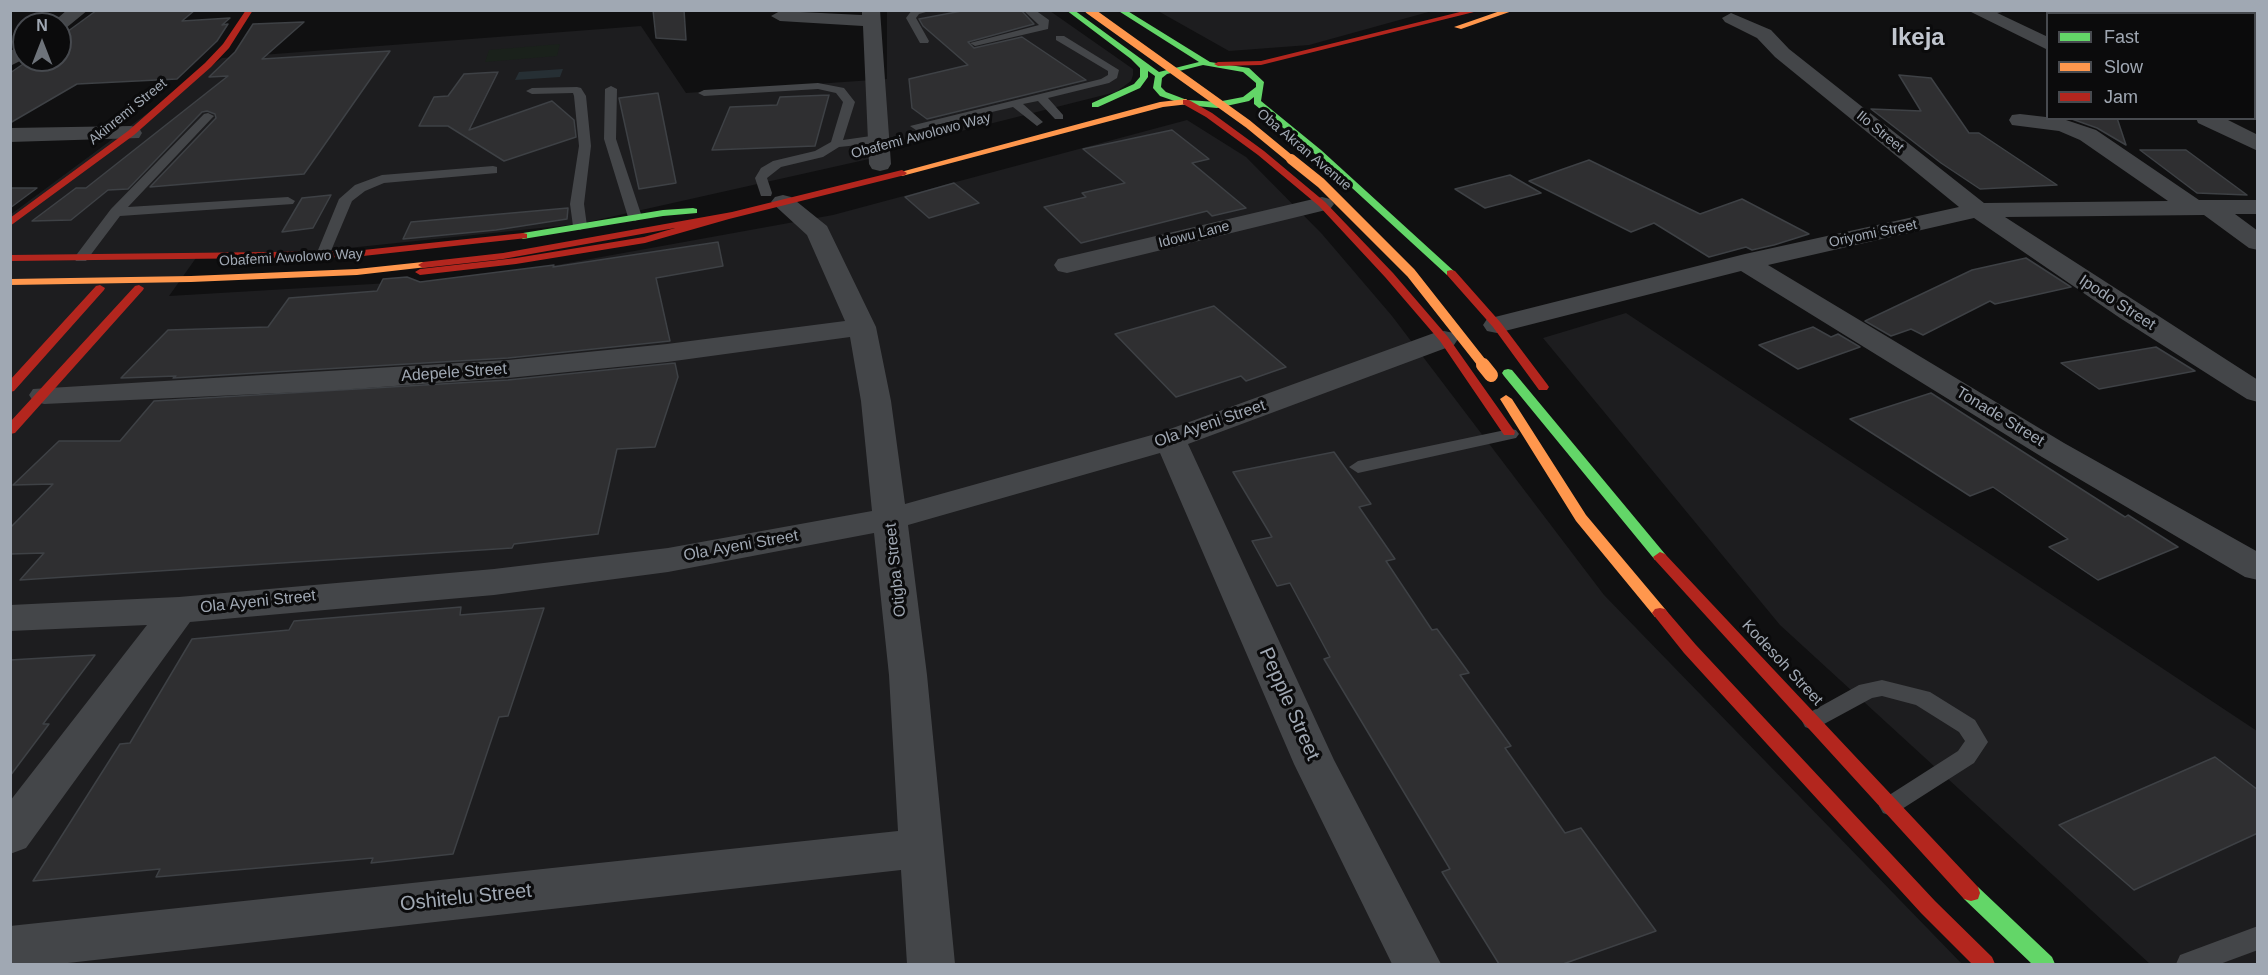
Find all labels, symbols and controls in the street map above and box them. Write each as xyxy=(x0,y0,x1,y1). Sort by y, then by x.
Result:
north arrow xyxy=(12,12,72,72)
legend xyxy=(2046,12,2256,120)
text: N xyxy=(36,17,48,34)
district label: Ikeja xyxy=(1891,24,1945,52)
text: Fast xyxy=(2104,27,2139,47)
text: Slow xyxy=(2104,57,2143,77)
street label: Akinremi Street xyxy=(86,75,170,149)
text: Jam xyxy=(2104,87,2138,107)
street label: Oba Akran Avenue xyxy=(1253,106,1355,194)
street label: Ilo Street xyxy=(1853,108,1907,156)
street label: Obafemi Awolowo Way xyxy=(849,109,993,163)
street label: Oriyomi Street xyxy=(1828,216,1918,252)
street label: Idowu Lane xyxy=(1157,218,1231,252)
street label: Obafemi Awolowo Way xyxy=(219,246,363,270)
street label: Ipodo Street xyxy=(2075,271,2159,335)
street label: Adepele Street xyxy=(401,360,507,386)
street label: Tonade Street xyxy=(1952,383,2048,451)
street label: Ola Ayeni Street xyxy=(1152,396,1268,452)
street label: Otigba Street xyxy=(882,522,910,618)
street label: Ola Ayeni Street xyxy=(682,526,800,566)
street label: Ola Ayeni Street xyxy=(199,586,317,618)
street label: Kodesoh Street xyxy=(1737,616,1827,710)
street label: Pepple Street xyxy=(1253,644,1325,764)
street label: Oshitelu Street xyxy=(399,879,533,917)

